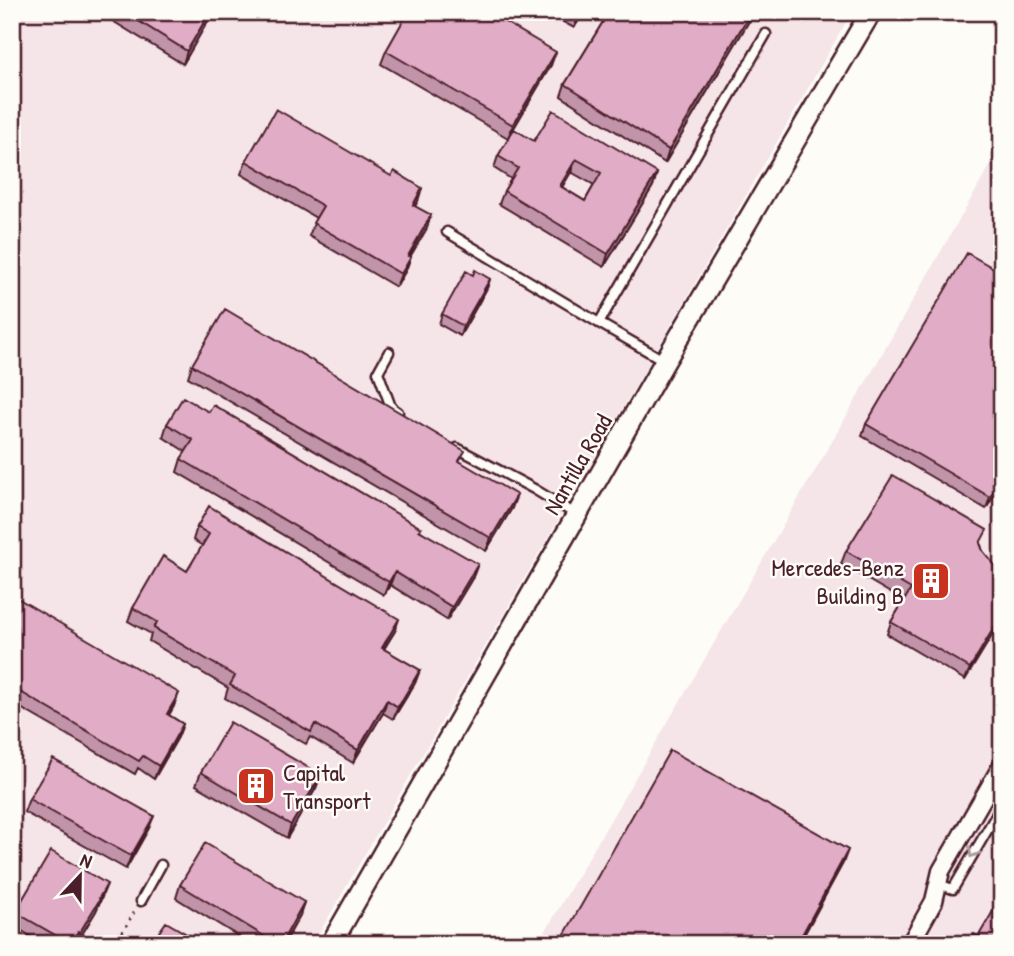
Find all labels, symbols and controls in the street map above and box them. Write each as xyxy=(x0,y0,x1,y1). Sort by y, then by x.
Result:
street label: Nantilla Road xyxy=(535,408,619,520)
place label: Mercedes-Benz Building B xyxy=(771,551,904,611)
building icon: Mercedes-Benz Building B xyxy=(910,560,952,602)
place label: Capital Transport xyxy=(283,756,371,816)
building icon: Capital Transport xyxy=(235,765,277,807)
north arrow xyxy=(46,841,116,911)
text: N xyxy=(77,846,96,874)
one-way arrow xyxy=(969,846,982,859)

